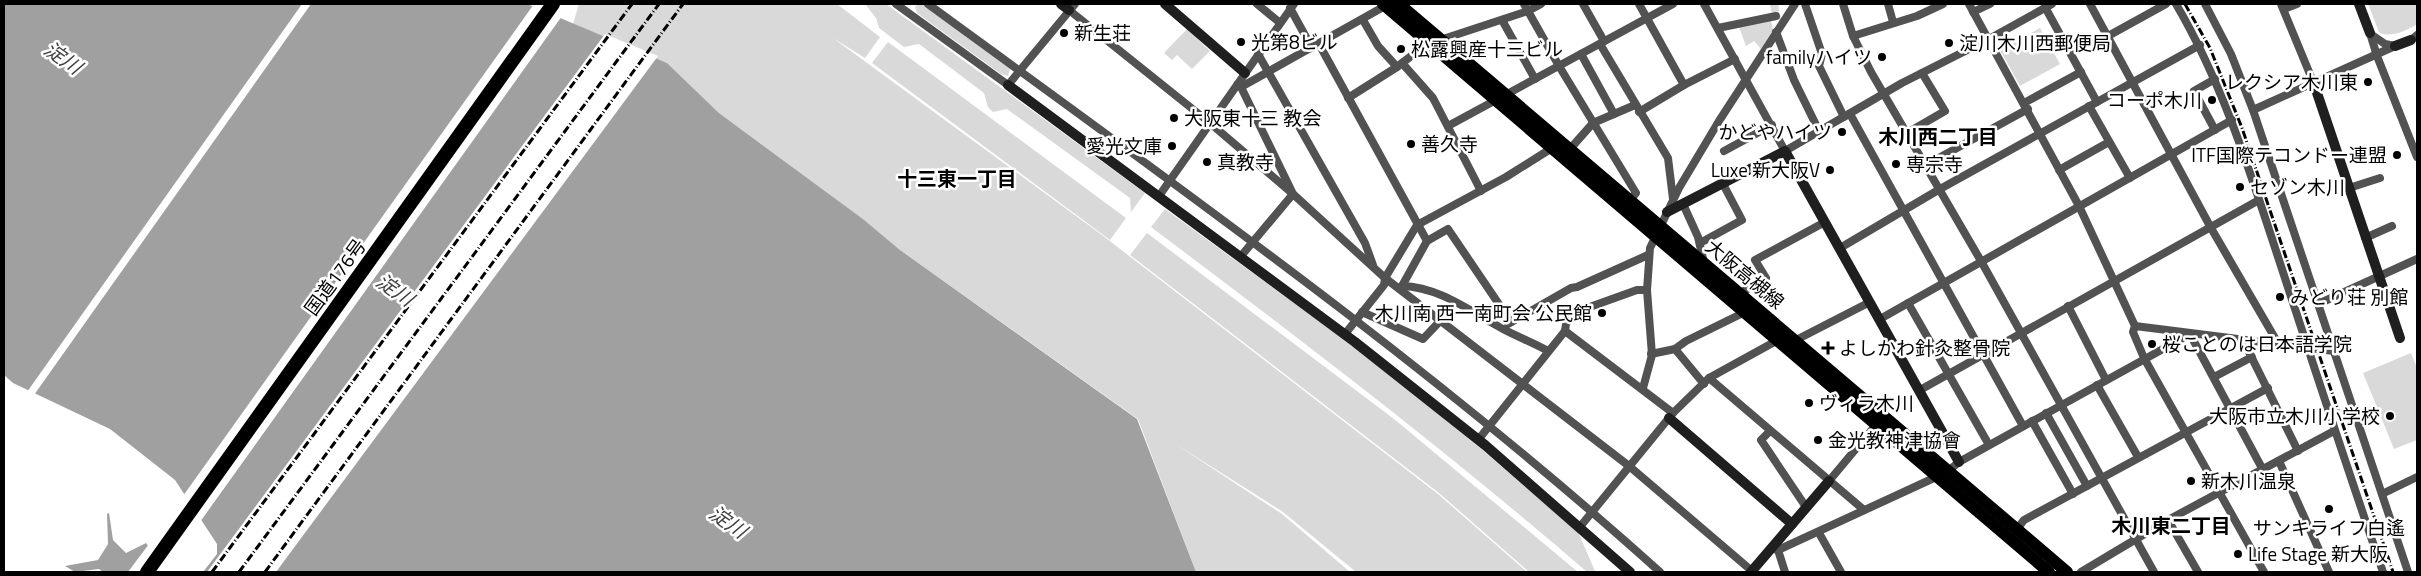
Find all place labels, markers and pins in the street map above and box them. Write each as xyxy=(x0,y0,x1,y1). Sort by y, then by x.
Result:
place label: 新生荘 xyxy=(1074,18,1131,47)
marker: 新生荘 xyxy=(1058,27,1070,39)
place label: 光第8ビル xyxy=(1251,27,1338,56)
place label: 淀川木川西郵便局 xyxy=(1959,28,2111,57)
place label: 松露興産十三ビル xyxy=(1411,34,1563,63)
marker: 光第8ビル xyxy=(1235,36,1247,48)
marker: 淀川木川西郵便局 xyxy=(1943,37,1955,49)
place label: familyハイツ xyxy=(1766,42,1872,71)
marker: 松露興産十三ビル xyxy=(1395,43,1407,55)
marker: familyハイツ xyxy=(1876,51,1888,63)
place label: レクシア木川東 xyxy=(2225,67,2358,96)
marker: レクシア木川東 xyxy=(2362,76,2374,88)
place label: コーポ木川 xyxy=(2107,85,2202,114)
marker: コーポ木川 xyxy=(2206,94,2218,106)
place label: 大阪東十三 教会 xyxy=(1184,103,1321,132)
marker: 大阪東十三 教会 xyxy=(1168,112,1180,124)
place label: かどやハイツ xyxy=(1718,117,1832,146)
marker: かどやハイツ xyxy=(1836,126,1848,138)
place label: 善久寺 xyxy=(1421,129,1478,158)
place label: 愛光文庫 xyxy=(1086,131,1162,160)
marker: 善久寺 xyxy=(1405,138,1417,150)
marker: 愛光文庫 xyxy=(1166,140,1178,152)
place label: ITF国際テコンドー連盟 xyxy=(2191,140,2387,169)
place label: 真教寺 xyxy=(1217,147,1274,176)
place label: 専宗寺 xyxy=(1906,149,1963,178)
marker: ITF国際テコンドー連盟 xyxy=(2391,149,2403,161)
place label: Luxe 新大阪V xyxy=(1711,155,1820,184)
marker: 真教寺 xyxy=(1201,156,1213,168)
marker: 専宗寺 xyxy=(1890,158,1902,170)
marker: Luxe 新大阪V xyxy=(1824,164,1836,176)
place label: セゾン木川 xyxy=(2250,172,2345,201)
marker: セゾン木川 xyxy=(2234,181,2246,193)
place label: みどり荘 別館 xyxy=(2290,282,2408,311)
marker: みどり荘 別館 xyxy=(2274,291,2286,303)
place label: 木川南 西一南町会 公民館 xyxy=(1375,298,1592,327)
marker: 木川南 西一南町会 公民館 xyxy=(1596,307,1608,319)
place label: 桜ことのは日本語学院 xyxy=(2162,329,2352,358)
place label: よしかわ針灸整骨院 xyxy=(1839,333,2010,362)
marker: 桜ことのは日本語学院 xyxy=(2146,338,2158,350)
marker: よしかわ針灸整骨院 xyxy=(1821,341,1835,355)
place label: ヴィラ木川 xyxy=(1819,388,1914,417)
marker: ヴィラ木川 xyxy=(1803,397,1815,409)
place label: 大阪市立木川小学校 xyxy=(2209,401,2380,430)
marker: 大阪市立木川小学校 xyxy=(2384,410,2396,422)
place label: 金光教神津協會 xyxy=(1828,425,1961,454)
marker: 金光教神津協會 xyxy=(1812,434,1824,446)
place label: 新木川温泉 xyxy=(2201,466,2296,495)
marker: 新木川温泉 xyxy=(2185,475,2197,487)
marker: サンキライフ白遙 xyxy=(2323,503,2335,515)
place label: サンキライフ白遙 xyxy=(2253,513,2405,542)
place label: Life Stage 新大阪 xyxy=(2248,539,2388,568)
marker: Life Stage 新大阪 xyxy=(2232,548,2244,560)

